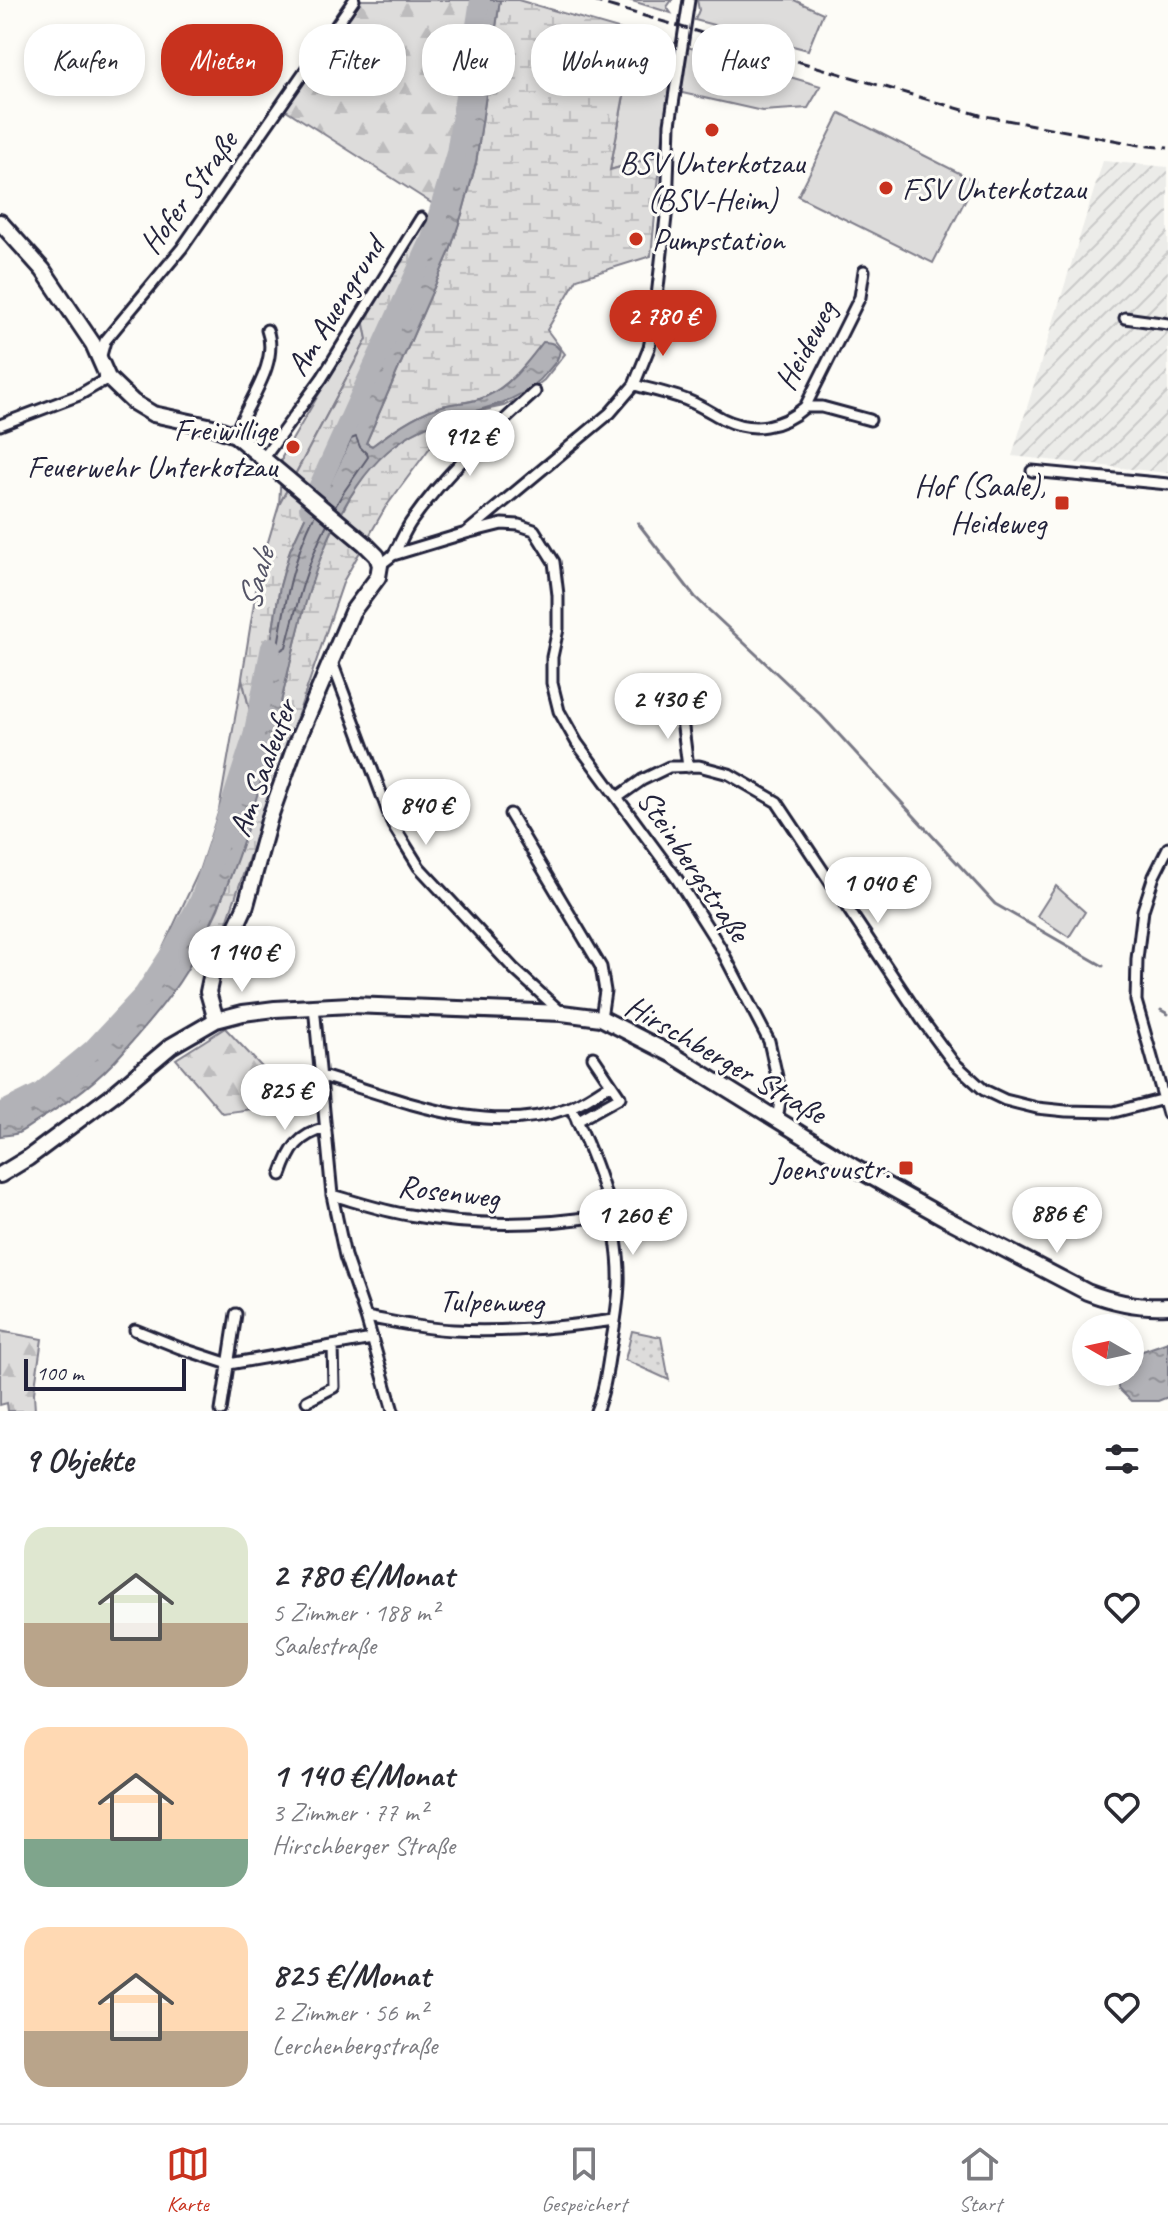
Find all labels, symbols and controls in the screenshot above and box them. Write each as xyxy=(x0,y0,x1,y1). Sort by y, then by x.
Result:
chip: Kaufen xyxy=(24,24,145,96)
chip: Mieten xyxy=(161,24,283,96)
chip: Filter xyxy=(299,24,406,96)
chip: Neu xyxy=(422,24,515,96)
chip: Wohnung xyxy=(531,24,676,96)
chip: Haus xyxy=(692,24,795,96)
street label: Hofer Straße xyxy=(130,121,248,262)
marker: BSV Unterkotzau (BSV-Heim) xyxy=(703,121,721,139)
place label: BSV Unterkotzau (BSV-Heim) xyxy=(619,142,807,220)
place label: FSV Unterkotzau xyxy=(902,168,1088,209)
marker: FSV Unterkotzau xyxy=(877,179,895,197)
place label: Pumpstation xyxy=(652,219,786,260)
street label: Am Auengrund xyxy=(277,225,397,383)
marker: Pumpstation xyxy=(627,230,645,248)
pin: 2 780 € xyxy=(589,290,737,358)
street label: Heideweg xyxy=(765,292,847,397)
text: 2 780 € xyxy=(628,299,698,332)
place label: Freiwillige Feuerwehr Unterkotzau xyxy=(27,409,280,487)
pin: 912 € xyxy=(414,410,526,478)
text: 912 € xyxy=(444,419,496,452)
marker: Freiwillige Feuerwehr Unterkotzau xyxy=(284,438,302,456)
place label: Hof (Saale), Heideweg xyxy=(914,465,1048,543)
marker: Hof (Saale), Heideweg xyxy=(1053,494,1071,512)
water label: Saale xyxy=(227,539,285,614)
pin: 2 430 € xyxy=(594,673,742,741)
text: 2 430 € xyxy=(632,682,704,715)
street label: Am Saaleufer xyxy=(219,691,307,842)
pin: 840 € xyxy=(370,779,482,847)
street label: Steinbergstraße xyxy=(628,781,761,951)
text: 840 € xyxy=(399,788,453,821)
pin: 1 040 € xyxy=(804,857,952,925)
text: 1 040 € xyxy=(842,866,914,899)
pin: 1 140 € xyxy=(168,926,316,994)
text: 1 140 € xyxy=(206,935,278,968)
street label: Hirschberger Straße xyxy=(618,985,836,1135)
pin: 825 € xyxy=(229,1064,341,1132)
text: 825 € xyxy=(259,1073,311,1106)
place label: Joensuustr. xyxy=(768,1148,891,1189)
marker: Joensuustr. xyxy=(897,1159,915,1177)
street label: Rosenweg xyxy=(396,1165,504,1218)
pin: 886 € xyxy=(1001,1187,1113,1255)
pin: 1 260 € xyxy=(559,1189,707,1257)
text: 886 € xyxy=(1030,1196,1084,1229)
text: 1 260 € xyxy=(597,1198,669,1231)
street label: Tulpenweg xyxy=(438,1280,546,1323)
north arrow xyxy=(1072,1314,1144,1386)
map controls xyxy=(1072,1314,1144,1386)
scale bar xyxy=(24,1355,186,1391)
text: 100 m xyxy=(36,1359,83,1387)
icon: filters xyxy=(1100,1437,1144,1481)
text: 9 Objekte xyxy=(24,1438,133,1481)
text: 2 780 €/Monat xyxy=(272,1553,454,1596)
icon: home xyxy=(88,1559,184,1655)
icon: heart xyxy=(1100,1585,1144,1629)
text: 5 Zimmer · 188 m² xyxy=(272,1596,438,1629)
text: Saalestraße xyxy=(272,1629,376,1662)
text: 1 140 €/Monat xyxy=(272,1753,454,1796)
icon: home xyxy=(88,1759,184,1855)
icon: heart xyxy=(1100,1785,1144,1829)
text: 3 Zimmer · 77 m² xyxy=(272,1796,427,1829)
text: Hirschberger Straße xyxy=(272,1829,455,1862)
text: 825 €/Monat xyxy=(272,1953,430,1996)
icon: home xyxy=(88,1959,184,2055)
icon: heart xyxy=(1100,1985,1144,2029)
text: 2 Zimmer · 56 m² xyxy=(272,1996,427,2029)
text: Lerchenbergstraße xyxy=(272,2029,437,2062)
tab: Karte xyxy=(166,2142,210,2218)
tab: Gespeichert xyxy=(541,2142,627,2218)
tab: Start xyxy=(958,2142,1002,2218)

